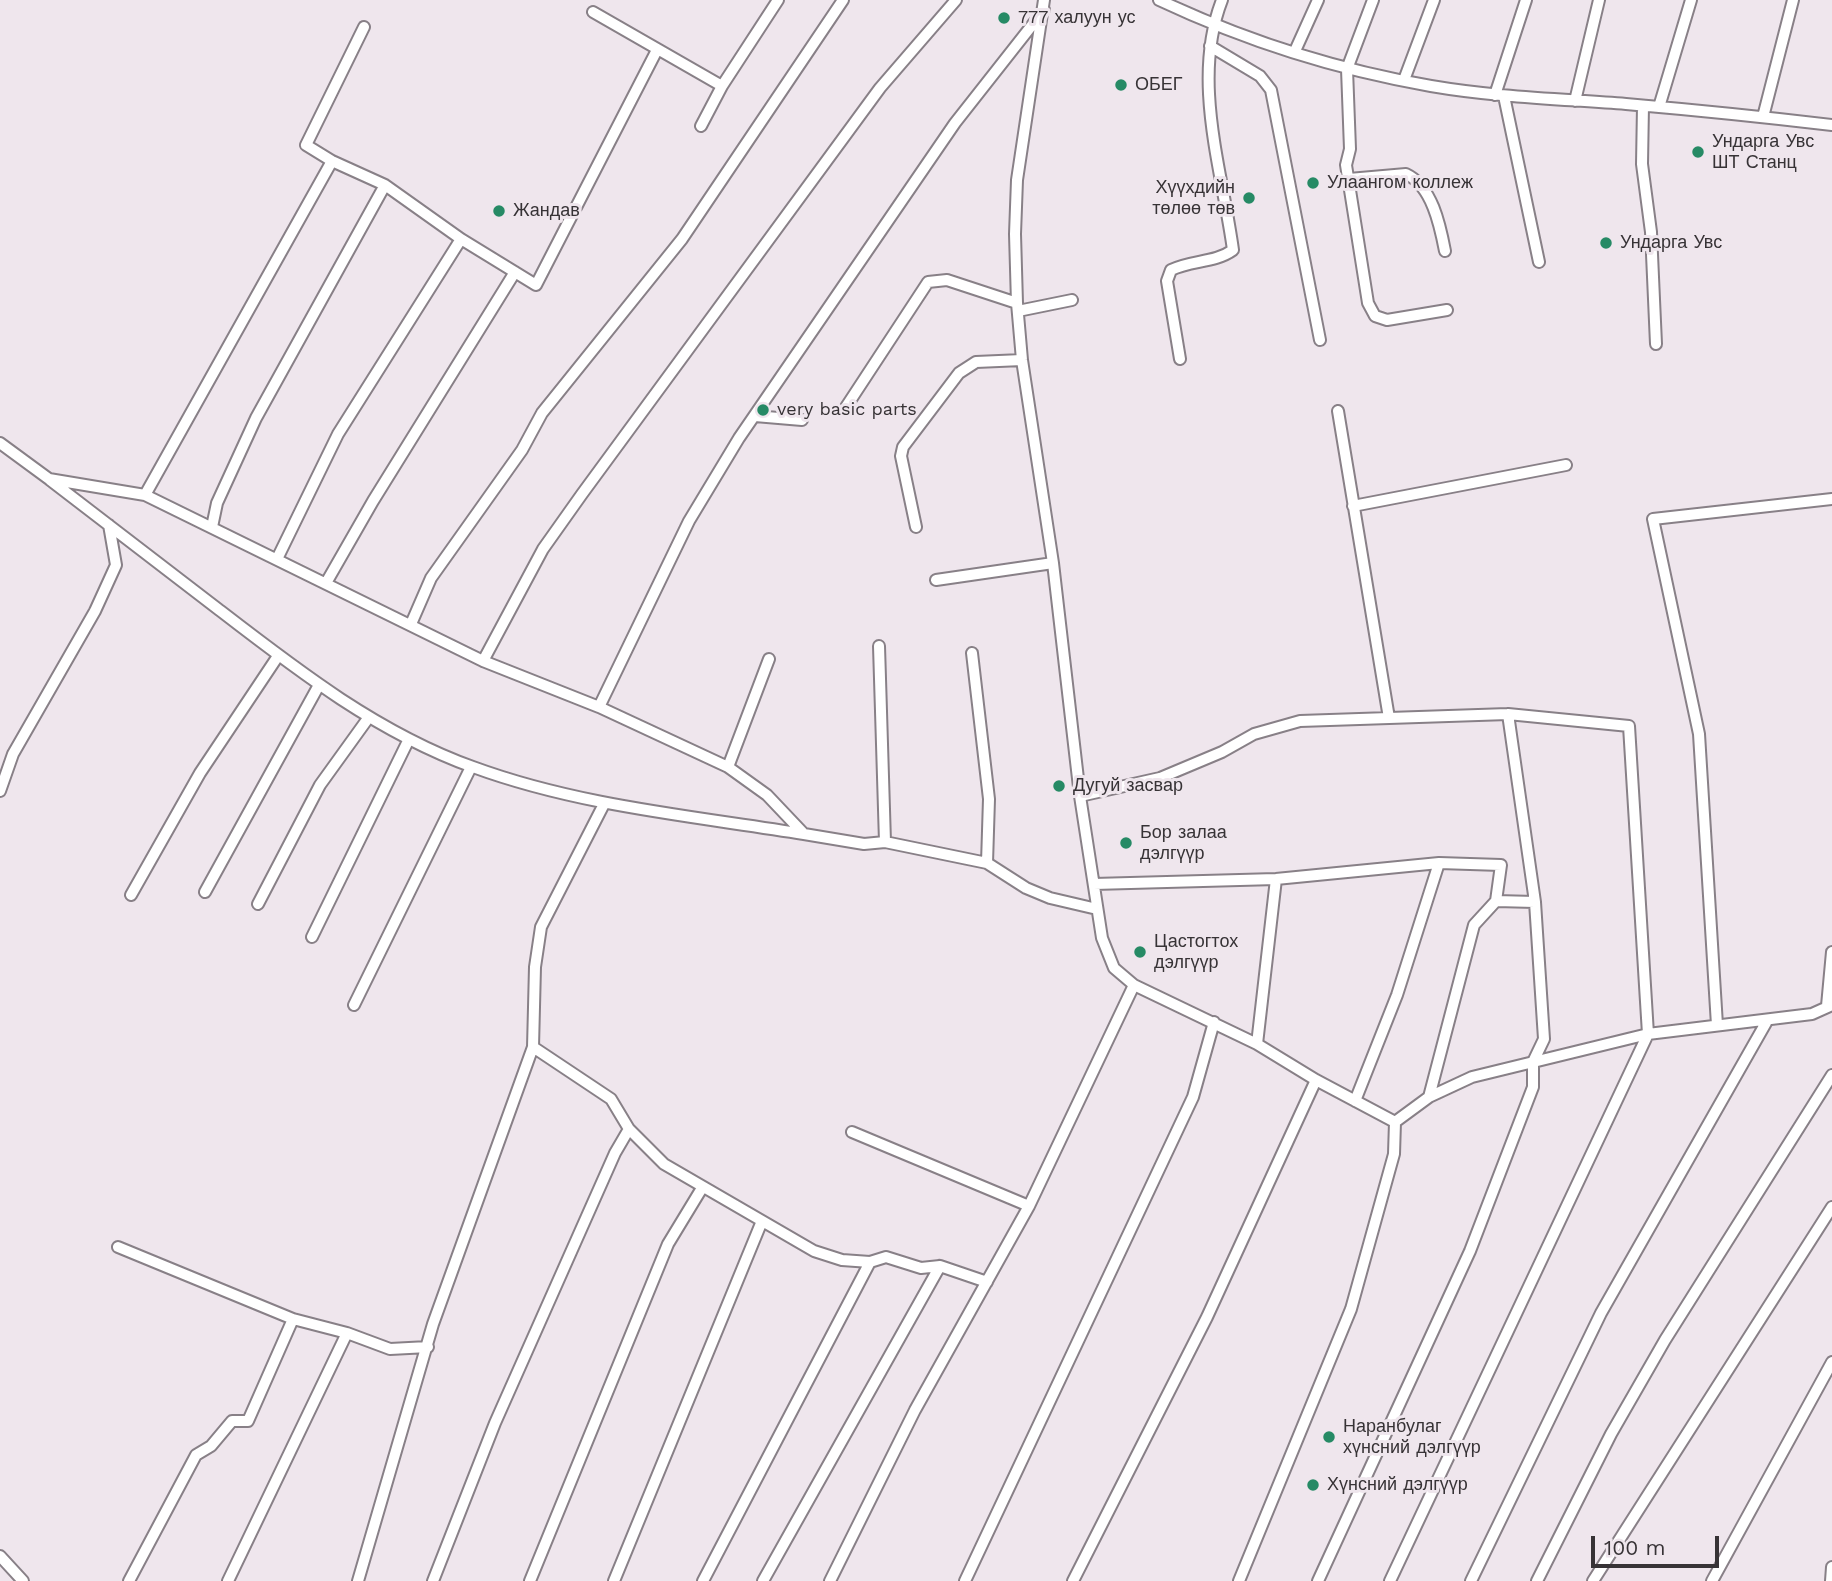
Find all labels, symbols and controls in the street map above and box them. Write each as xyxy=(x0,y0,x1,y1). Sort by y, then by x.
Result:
place label: 777 халуун ус xyxy=(1018,7,1136,29)
marker: 777 халуун ус xyxy=(996,10,1012,26)
place label: ОБЕГ xyxy=(1135,74,1183,96)
marker: ОБЕГ xyxy=(1113,77,1129,93)
place label: Ундарга Увс ШТ Станц xyxy=(1712,131,1814,174)
marker: Ундарга Увс ШТ Станц xyxy=(1690,144,1706,160)
place label: Улаангом коллеж xyxy=(1327,172,1473,194)
marker: Улаангом коллеж xyxy=(1305,175,1321,191)
place label: Хүүхдийн төлөө төв xyxy=(1152,177,1235,220)
marker: Хүүхдийн төлөө төв xyxy=(1241,190,1257,206)
place label: Жандав xyxy=(513,200,580,222)
marker: Жандав xyxy=(491,203,507,219)
place label: Ундарга Увс xyxy=(1620,232,1722,254)
marker: Ундарга Увс xyxy=(1598,235,1614,251)
place label: very basic parts xyxy=(777,399,917,421)
marker: very basic parts xyxy=(755,402,771,418)
place label: Дугуй засвар xyxy=(1073,775,1183,797)
marker: Дугуй засвар xyxy=(1051,778,1067,794)
place label: Бор залаа дэлгүүр xyxy=(1140,822,1227,864)
marker: Бор залаа дэлгүүр xyxy=(1118,835,1134,851)
place label: Цастогтох дэлгүүр xyxy=(1154,931,1238,974)
marker: Цастогтох дэлгүүр xyxy=(1132,944,1148,960)
place label: Наранбулаг хүнсний дэлгүүр xyxy=(1343,1416,1481,1458)
marker: Наранбулаг хүнсний дэлгүүр xyxy=(1321,1429,1337,1445)
place label: Хүнсний дэлгүүр xyxy=(1327,1474,1468,1496)
marker: Хүнсний дэлгүүр xyxy=(1305,1477,1321,1493)
scale bar xyxy=(1594,1522,1722,1566)
text: 100 m xyxy=(1604,1535,1666,1560)

